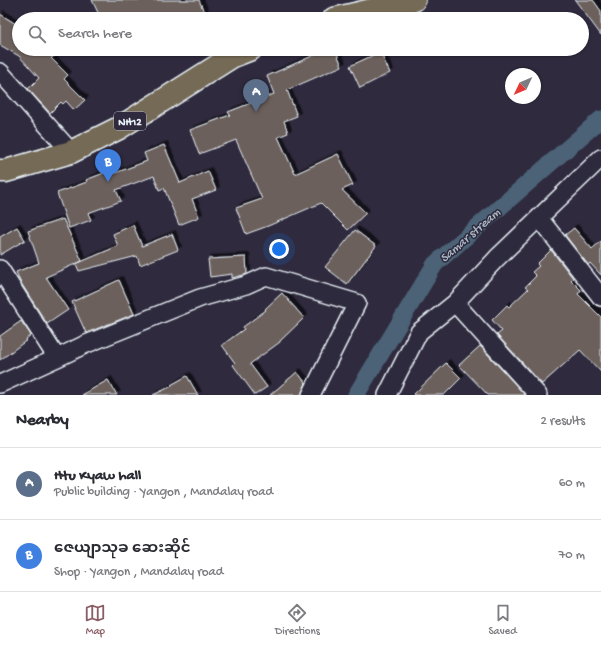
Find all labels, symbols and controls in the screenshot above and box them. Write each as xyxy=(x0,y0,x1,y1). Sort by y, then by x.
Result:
search box xyxy=(12,12,589,56)
icon: search xyxy=(26,23,48,45)
text: Search here xyxy=(58,25,132,43)
north arrow xyxy=(505,68,541,104)
pin: A xyxy=(243,79,269,112)
road number: NH12 xyxy=(114,112,146,130)
pin: B xyxy=(95,149,121,182)
water label: Samar stream xyxy=(437,205,505,266)
your location xyxy=(269,239,289,259)
text: Nearby xyxy=(16,411,69,431)
text: 2 results xyxy=(540,414,585,429)
text: Htu Kyaw hall xyxy=(54,467,141,485)
text: A xyxy=(25,476,33,491)
text: 60 m xyxy=(559,476,585,491)
text: Public building · Yangon , Mandalay road xyxy=(54,485,273,500)
text: ဇေယျာသုခ ဆေးဆိုင် xyxy=(54,540,191,558)
text: B xyxy=(26,548,32,563)
text: 70 m xyxy=(559,548,585,563)
text: Shop · Yangon , Mandalay road xyxy=(54,565,223,580)
tab: Map xyxy=(84,602,106,638)
tab: Directions xyxy=(275,602,320,638)
tab: Saved xyxy=(488,602,517,638)

